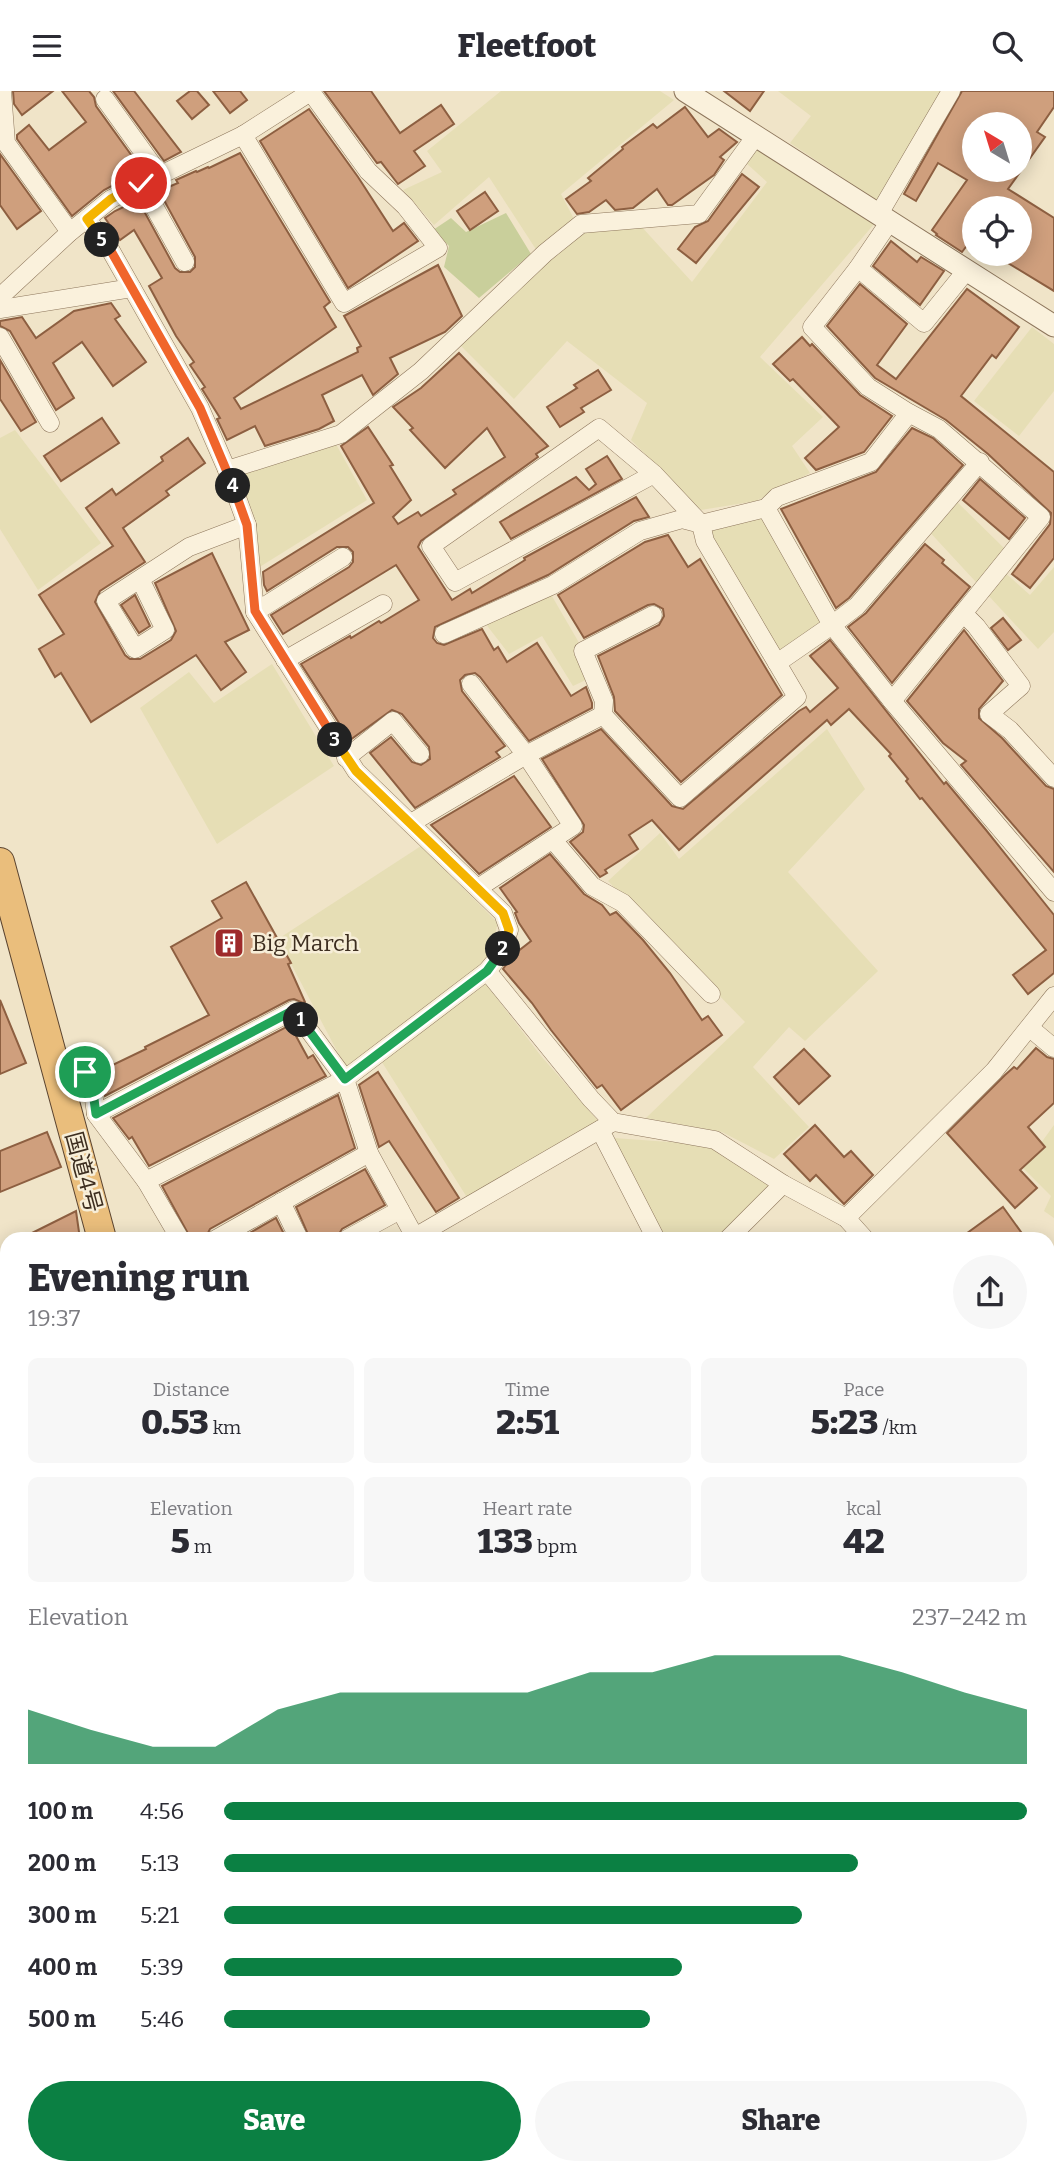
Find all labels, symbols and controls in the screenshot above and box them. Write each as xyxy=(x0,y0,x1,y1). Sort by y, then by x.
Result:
icon: menu xyxy=(28,27,66,65)
text: Fleetfoot xyxy=(457,27,597,65)
icon: search xyxy=(988,27,1026,65)
north arrow xyxy=(962,112,1032,182)
map controls xyxy=(962,112,1032,266)
pin xyxy=(111,153,171,213)
icon: check xyxy=(122,164,160,202)
button: locate xyxy=(962,196,1032,266)
pin: 5 xyxy=(84,223,119,257)
text: 5 xyxy=(96,228,107,251)
pin: 4 xyxy=(216,469,250,503)
text: 4 xyxy=(227,474,238,497)
pin: 3 xyxy=(318,723,352,757)
text: 3 xyxy=(329,728,340,751)
building icon: Big March xyxy=(212,926,246,960)
place label: Big March xyxy=(252,929,359,957)
pin: 2 xyxy=(486,931,520,967)
text: 2 xyxy=(497,937,508,960)
pin: 1 xyxy=(284,1003,318,1037)
text: 1 xyxy=(296,1008,305,1031)
pin xyxy=(55,1042,115,1102)
icon: arrive xyxy=(66,1053,104,1091)
street label: 国道4号 xyxy=(60,1129,108,1215)
text: Evening run xyxy=(28,1255,249,1301)
button: share xyxy=(953,1255,1027,1329)
text: 19:37 xyxy=(28,1304,80,1332)
text: Distance xyxy=(153,1378,230,1401)
text: Time xyxy=(505,1378,550,1401)
text: Pace xyxy=(843,1378,884,1401)
text: 0.53 xyxy=(141,1401,209,1443)
text: 2:51 xyxy=(496,1401,559,1443)
text: 5:23 xyxy=(810,1401,879,1443)
text: km xyxy=(209,1416,241,1439)
text: /km xyxy=(879,1416,917,1439)
text: Elevation xyxy=(150,1497,233,1520)
text: Heart rate xyxy=(483,1497,572,1520)
text: kcal xyxy=(846,1497,882,1520)
text: 5 xyxy=(171,1520,190,1562)
text: 133 xyxy=(478,1520,533,1562)
text: 42 xyxy=(843,1520,885,1562)
text: m xyxy=(190,1535,212,1558)
text: bpm xyxy=(533,1535,577,1558)
text: Elevation xyxy=(28,1603,128,1631)
text: 237–242 m xyxy=(912,1603,1027,1631)
text: 100 m xyxy=(28,1797,93,1825)
text: 4:56 xyxy=(140,1797,184,1825)
text: 200 m xyxy=(28,1849,96,1877)
text: 5:13 xyxy=(140,1849,180,1877)
text: 300 m xyxy=(28,1901,97,1929)
text: 5:21 xyxy=(140,1901,179,1929)
text: 400 m xyxy=(28,1953,97,1981)
text: 5:39 xyxy=(140,1953,184,1981)
text: 500 m xyxy=(28,2005,96,2033)
text: 5:46 xyxy=(140,2005,184,2033)
button: Save xyxy=(28,2081,521,2161)
button: Share xyxy=(535,2081,1027,2161)

